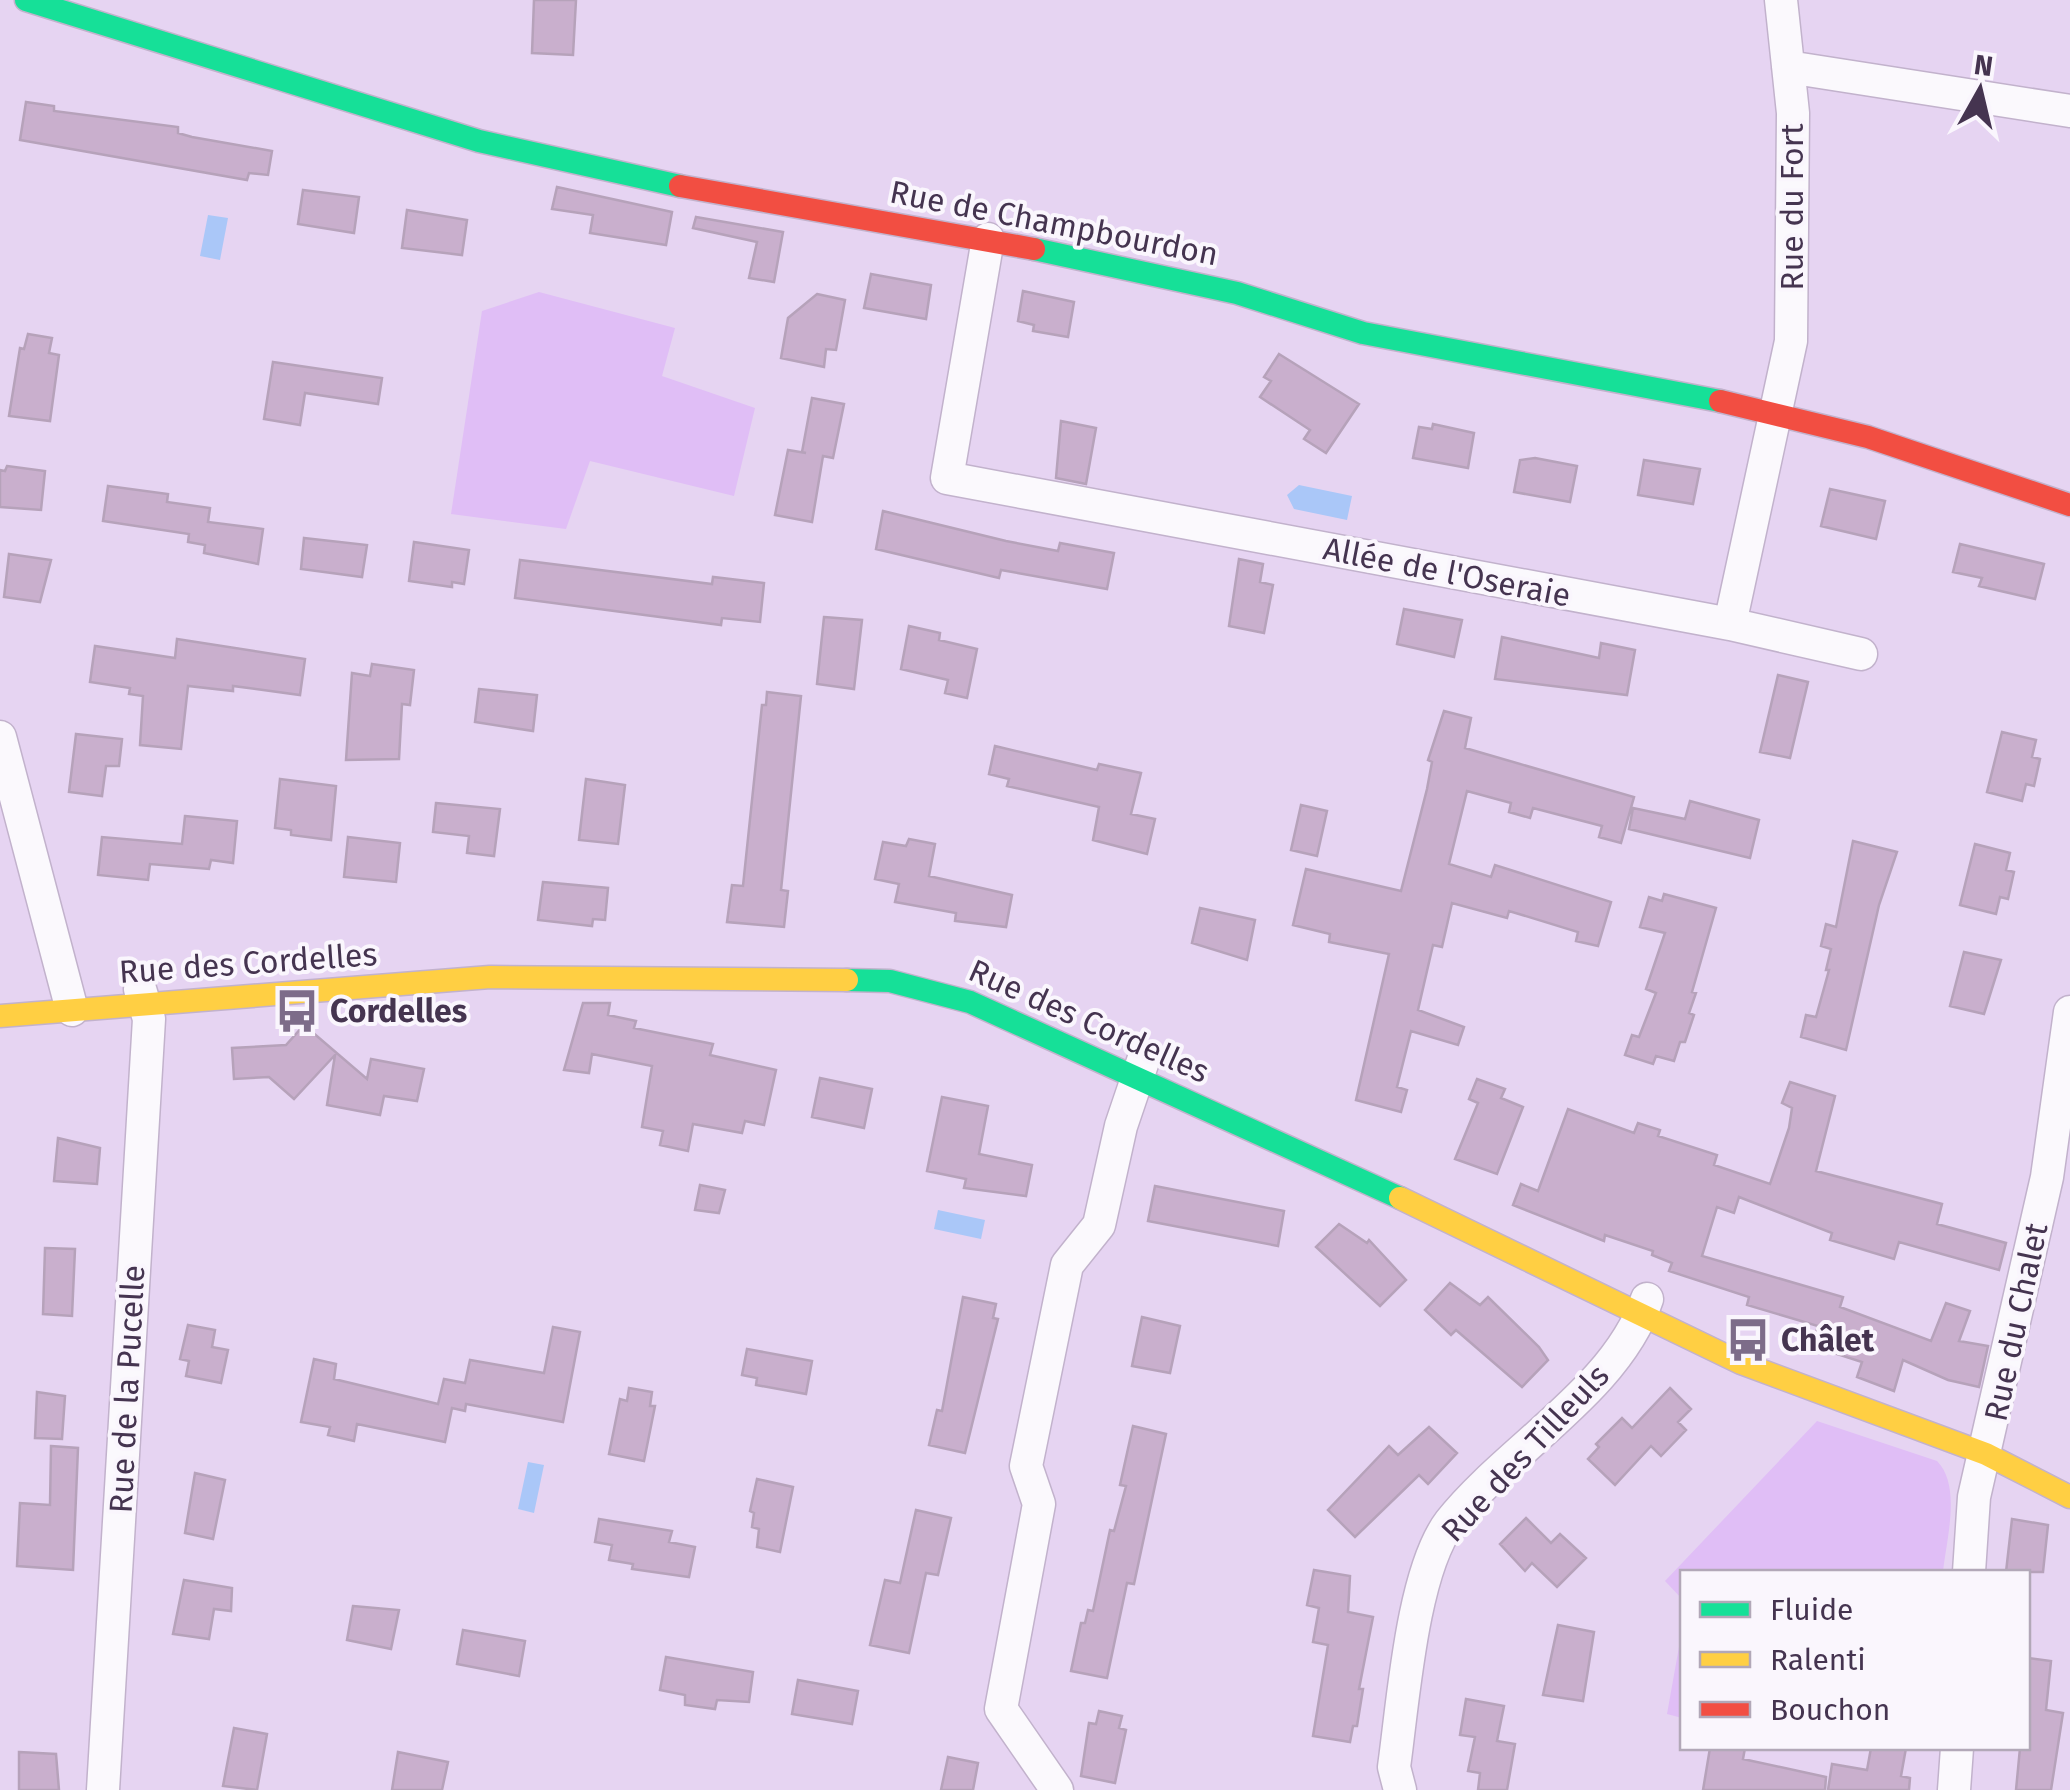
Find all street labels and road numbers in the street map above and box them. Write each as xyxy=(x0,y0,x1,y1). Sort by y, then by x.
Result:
street label: Rue du Fort xyxy=(1773,123,1811,291)
street label: Rue de Champbourdon xyxy=(887,173,1221,273)
street label: Allée de l'Oseraie xyxy=(1320,529,1574,615)
street label: Rue des Cordelles xyxy=(118,935,378,991)
street label: Rue des Cordelles xyxy=(963,951,1215,1091)
street label: Rue du Chalet xyxy=(1976,1219,2056,1425)
street label: Rue de la Pucelle xyxy=(102,1264,152,1514)
street label: Rue des Tilleuls xyxy=(1433,1357,1617,1549)

